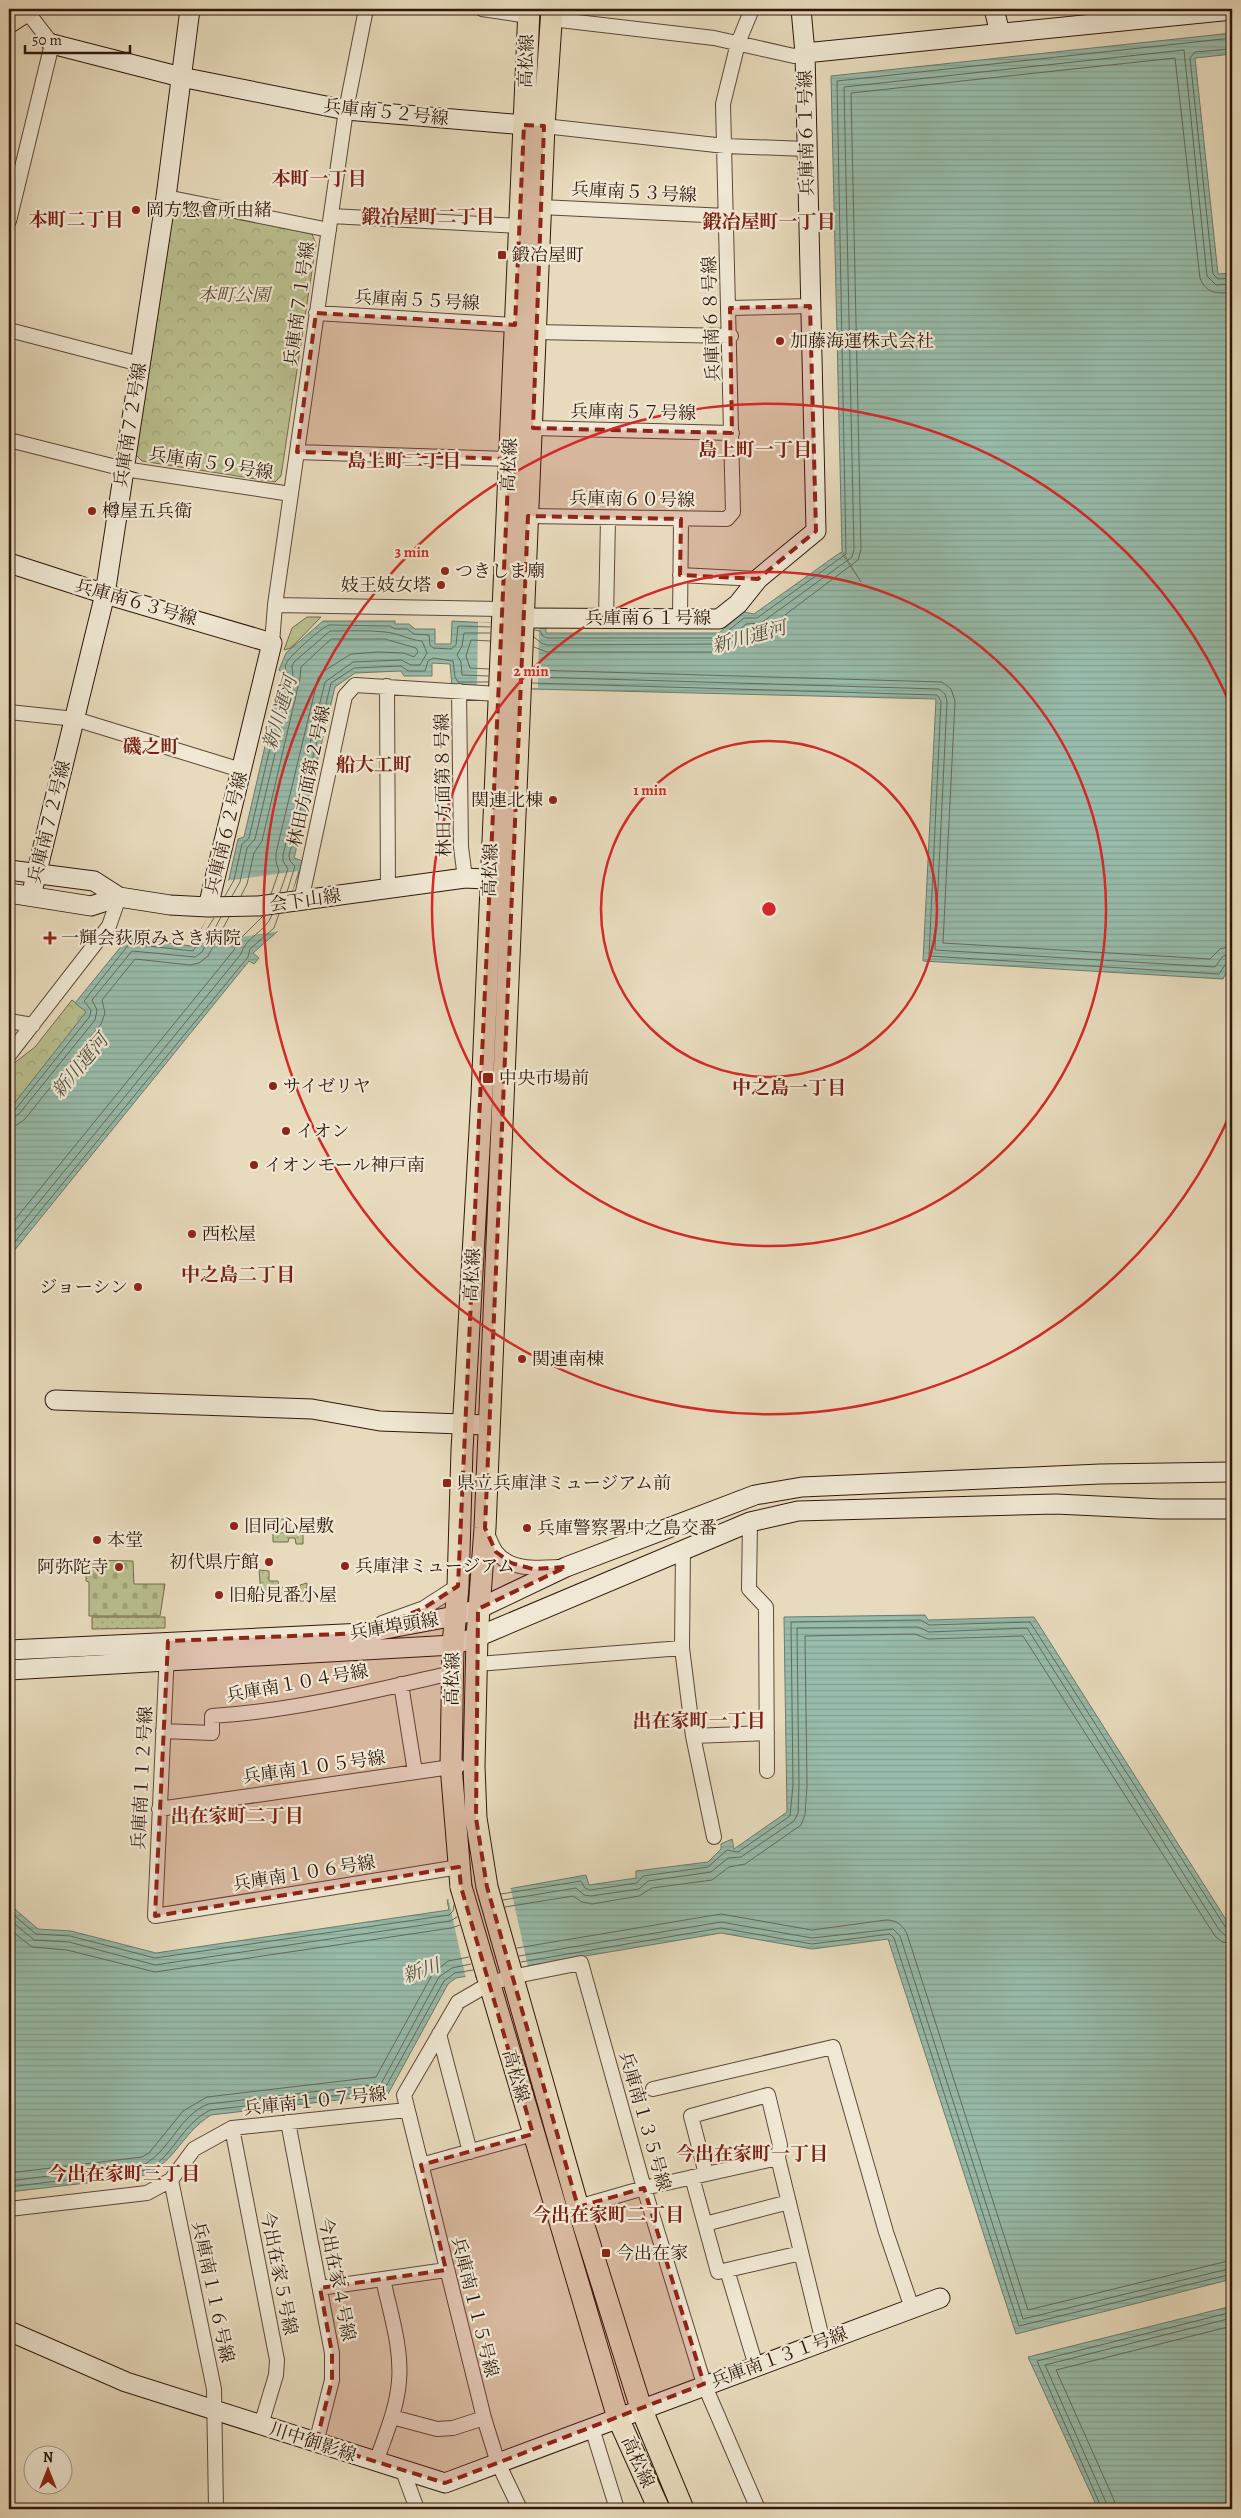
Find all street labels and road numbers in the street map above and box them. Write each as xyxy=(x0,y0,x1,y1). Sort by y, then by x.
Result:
street label: 高松線 xyxy=(513,34,539,88)
street label: 兵庫南６１号線 xyxy=(793,70,819,196)
street label: 兵庫南５２号線 xyxy=(322,93,450,131)
street label: 兵庫南５３号線 xyxy=(570,177,698,207)
street label: 兵庫南７１号線 xyxy=(278,240,320,368)
street label: 兵庫南６８号線 xyxy=(697,256,725,382)
street label: 兵庫南５５号線 xyxy=(353,285,481,315)
street label: 兵庫南７２号線 xyxy=(108,361,152,489)
street label: 兵庫南５７号線 xyxy=(570,399,696,425)
street label: 高松線 xyxy=(496,437,522,493)
street label: 兵庫南５９号線 xyxy=(147,441,275,485)
street label: 兵庫南６０号線 xyxy=(569,486,695,512)
street label: 兵庫南６３号線 xyxy=(72,573,200,631)
street label: 兵庫南６１号線 xyxy=(585,606,711,630)
street label: 林田方面第２号線 xyxy=(282,703,336,849)
street label: 林田方面第８号線 xyxy=(430,713,456,857)
street label: 兵庫南７２号線 xyxy=(22,758,76,886)
street label: 兵庫南６２号線 xyxy=(199,769,253,897)
street label: 高松線 xyxy=(477,843,503,897)
street label: 会下山線 xyxy=(268,883,342,917)
street label: 高松線 xyxy=(459,1247,485,1303)
street label: 兵庫埠頭線 xyxy=(348,1607,440,1645)
street label: 高松線 xyxy=(440,1652,464,1706)
street label: 兵庫南１０４号線 xyxy=(224,1659,370,1707)
street label: 兵庫南１１２号線 xyxy=(126,1705,158,1851)
street label: 兵庫南１０５号線 xyxy=(241,1745,387,1789)
street label: 兵庫南１０６号線 xyxy=(231,1850,377,1896)
street label: 高松線 xyxy=(497,2047,535,2105)
street label: 兵庫南１３５号線 xyxy=(614,2048,676,2194)
street label: 兵庫南１０７号線 xyxy=(242,2082,388,2120)
street label: 今出在家５号線 xyxy=(255,2209,303,2337)
street label: 今出在家４号線 xyxy=(313,2215,361,2343)
street label: 兵庫南１１６号線 xyxy=(186,2219,240,2365)
street label: 兵庫南１１５号線 xyxy=(446,2234,504,2380)
street label: 兵庫南１３１号線 xyxy=(707,2321,851,2393)
street label: 川中御影線 xyxy=(266,2417,360,2467)
street label: 高松線 xyxy=(616,2432,660,2492)

